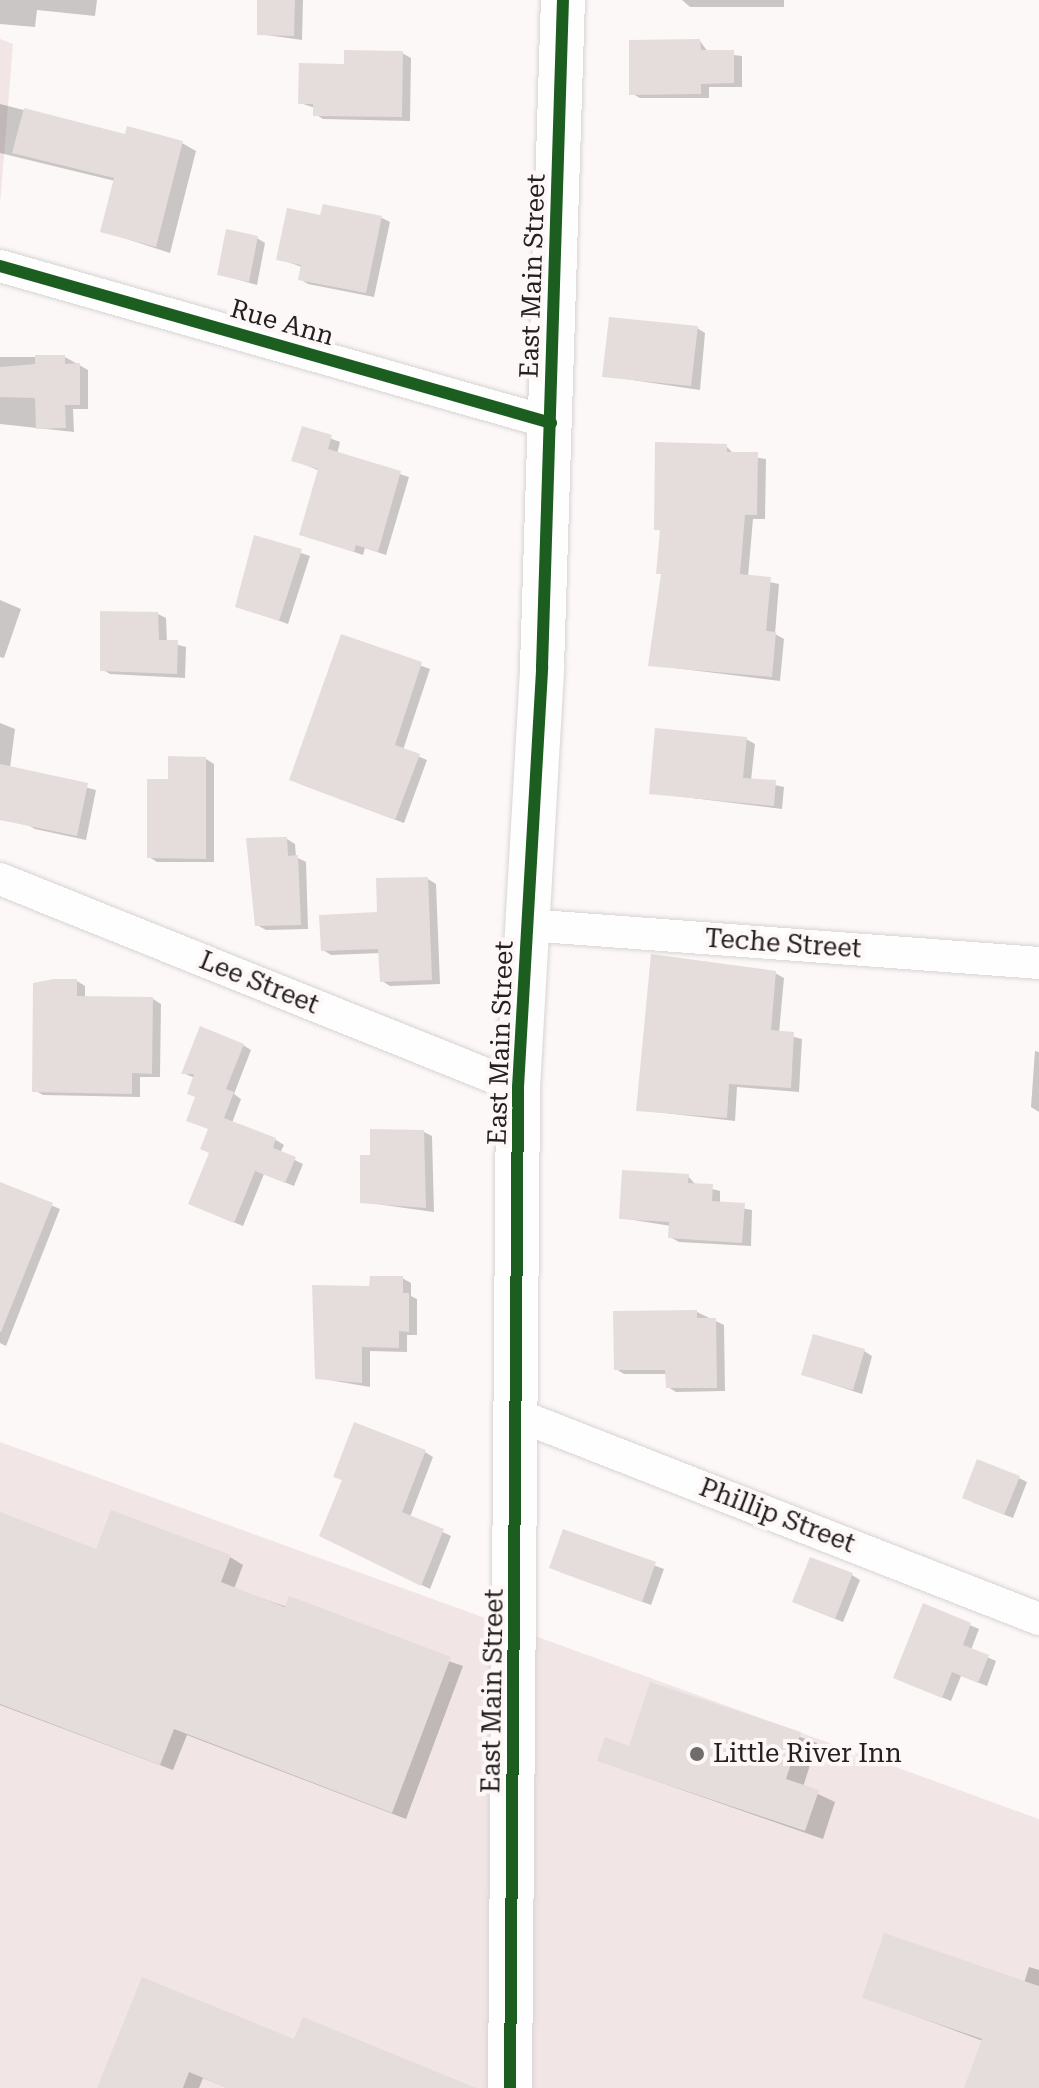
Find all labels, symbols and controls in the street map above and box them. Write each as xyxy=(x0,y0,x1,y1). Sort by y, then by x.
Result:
street label: East Main Street xyxy=(514,173,552,379)
street label: Rue Ann xyxy=(227,293,337,353)
street label: Teche Street xyxy=(704,923,862,965)
street label: East Main Street xyxy=(482,940,520,1146)
street label: Lee Street xyxy=(195,945,323,1021)
street label: Phillip Street xyxy=(695,1472,859,1560)
street label: East Main Street xyxy=(476,1589,510,1793)
place label: Little River Inn xyxy=(713,1738,902,1770)
marker: Little River Inn xyxy=(688,1745,706,1763)

